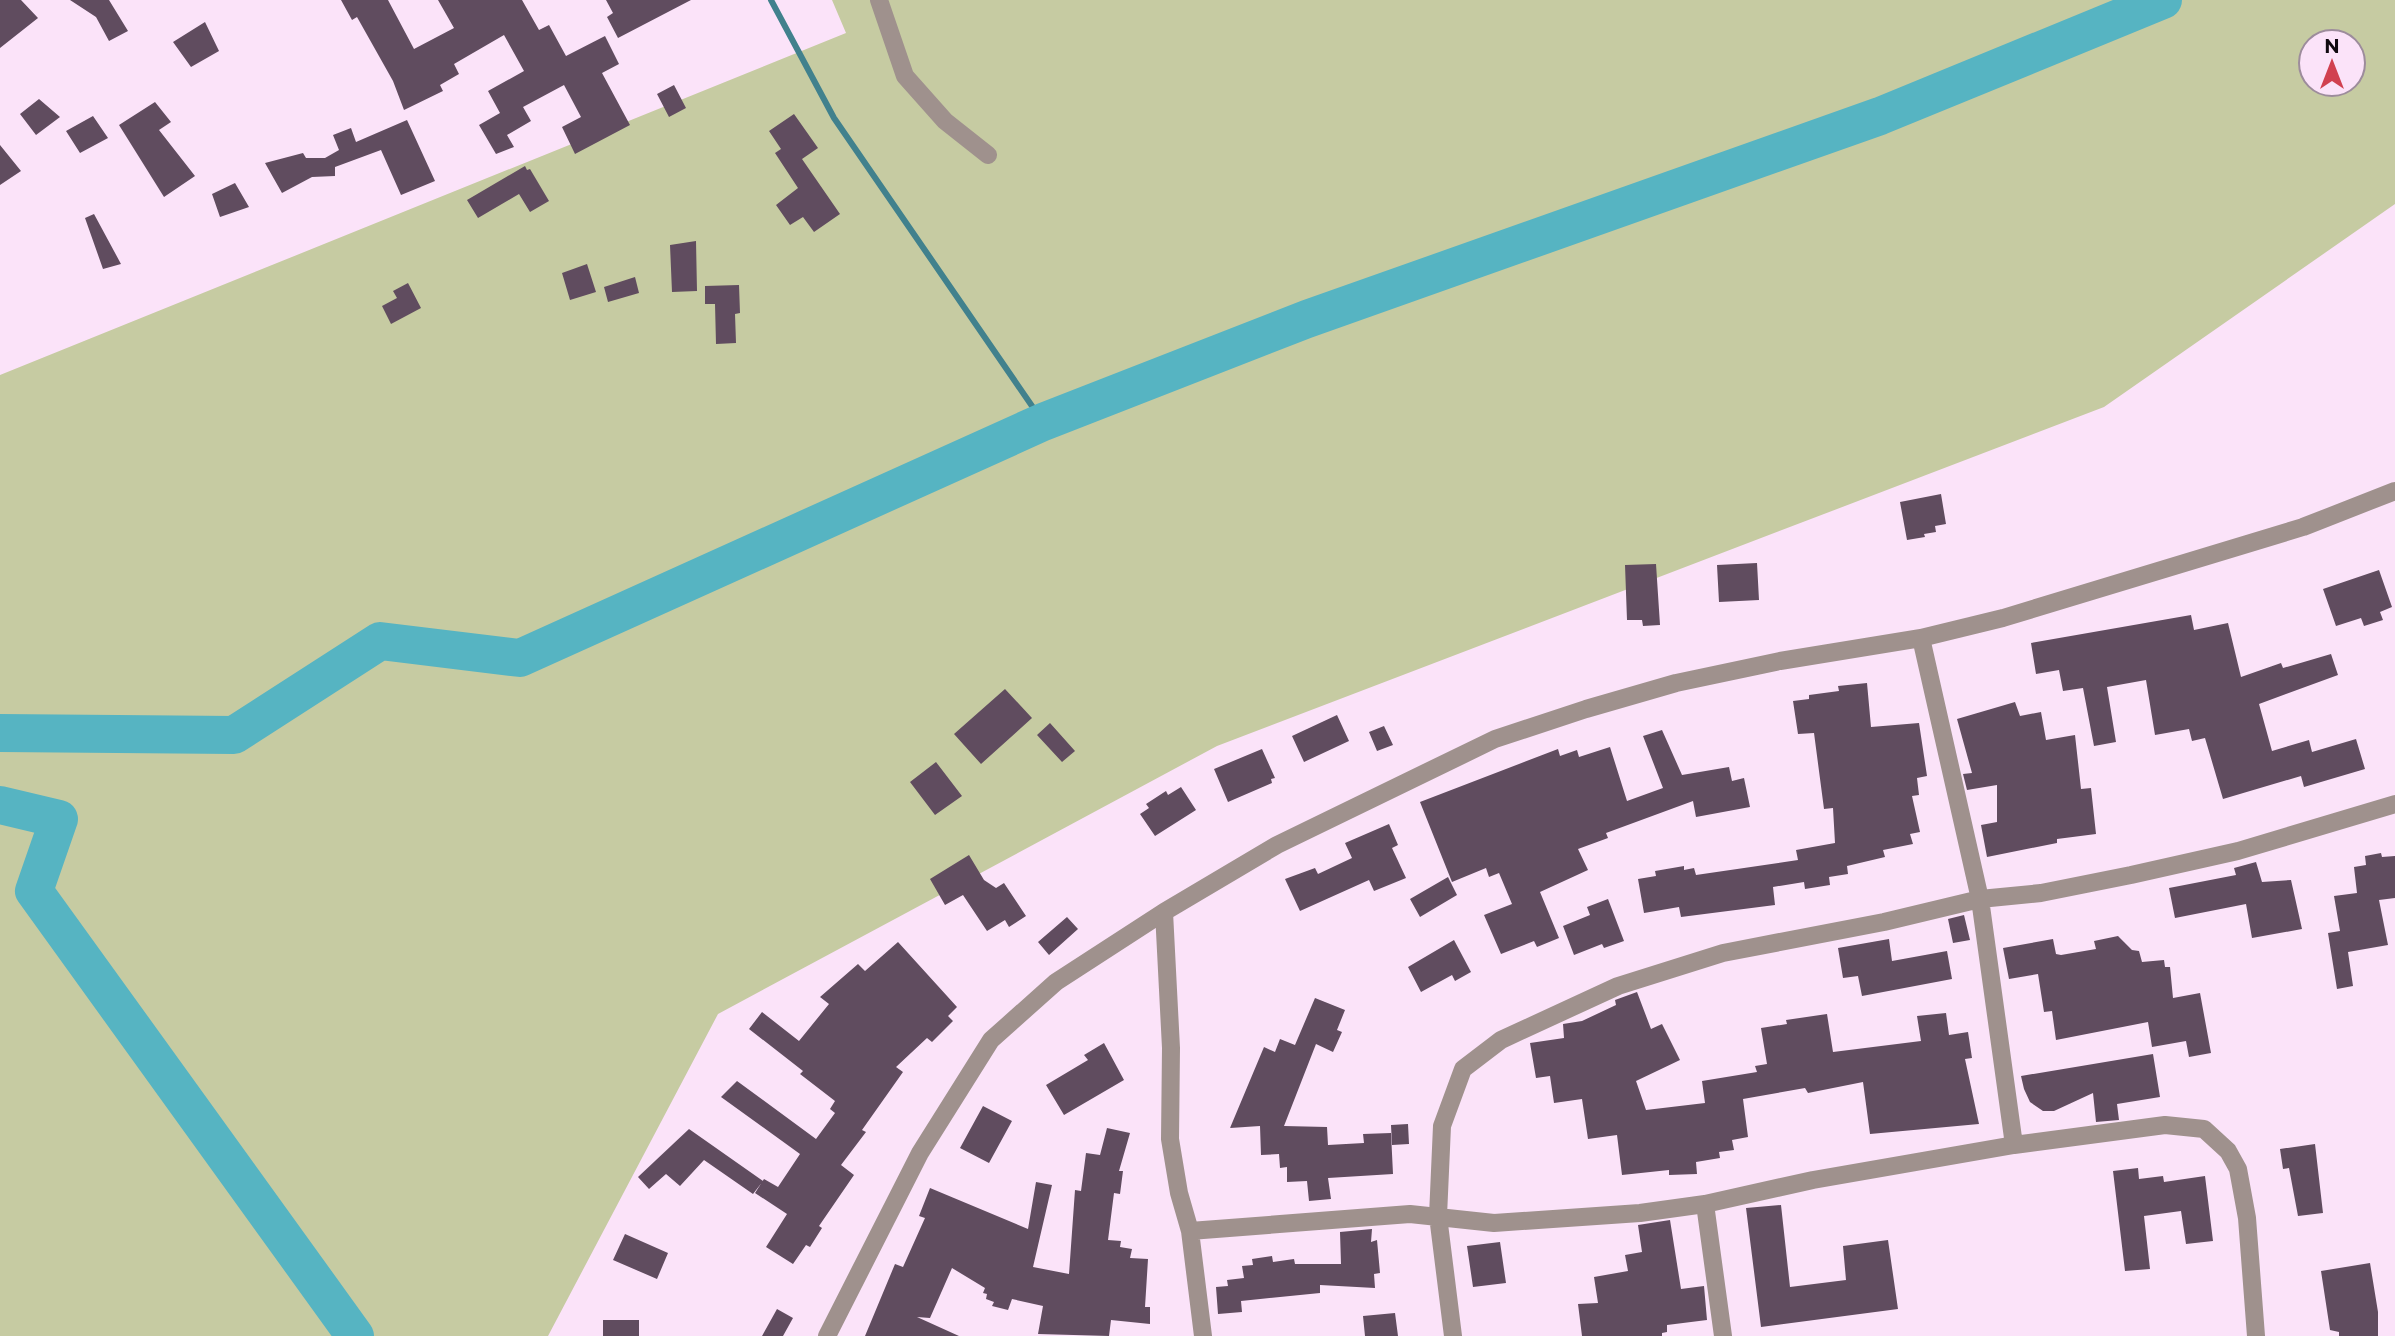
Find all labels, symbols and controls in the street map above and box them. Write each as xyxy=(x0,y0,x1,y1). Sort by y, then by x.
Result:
north arrow xyxy=(2297,28,2367,98)
text: N xyxy=(2324,35,2340,58)

